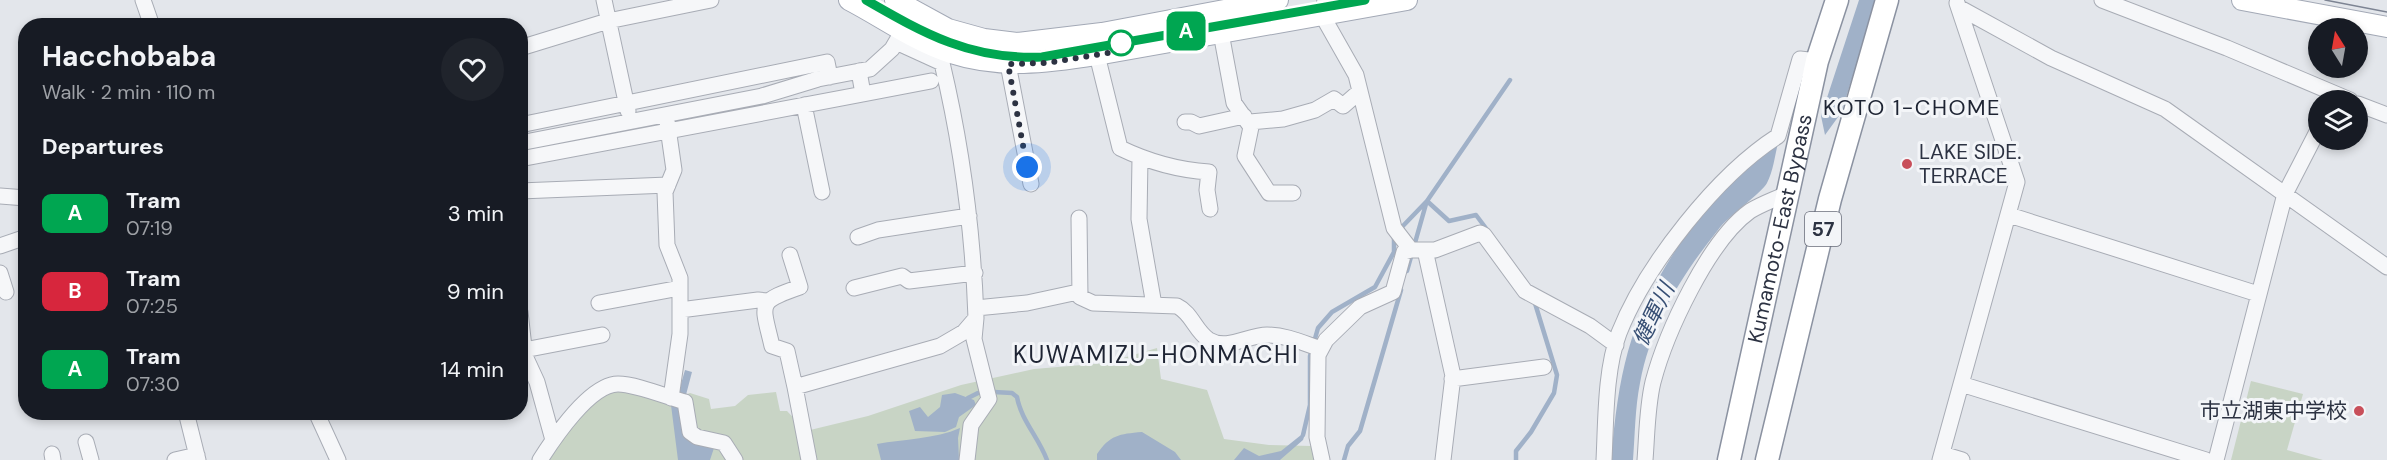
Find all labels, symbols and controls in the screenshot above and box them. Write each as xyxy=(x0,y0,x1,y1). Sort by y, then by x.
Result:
line badge: A xyxy=(1166,12,1206,51)
text: A xyxy=(1179,17,1193,45)
north arrow xyxy=(2308,18,2368,78)
map controls xyxy=(2308,18,2368,150)
unlabelled marker xyxy=(1108,30,1134,56)
text: Hacchobaba xyxy=(42,38,216,75)
button: heart xyxy=(441,38,504,101)
text: Walk · 2 min · 110 m xyxy=(42,79,215,105)
button: layers xyxy=(2308,90,2368,150)
district label: KOTO 1-CHOME xyxy=(1823,93,2001,122)
street label: Kumamoto-East Bypass xyxy=(1741,111,1819,346)
text: Departures xyxy=(42,132,164,161)
place label: LAKE SIDE. TERRACE xyxy=(1919,138,2021,190)
your location xyxy=(1012,152,1042,182)
marker: LAKE SIDE. TERRACE xyxy=(1900,157,1914,171)
text: Tram xyxy=(126,186,181,215)
text: A xyxy=(68,199,82,227)
text: 3 min xyxy=(448,199,504,228)
road number: 57 xyxy=(1805,212,1841,246)
text: 07:19 xyxy=(126,215,173,241)
text: Tram xyxy=(126,264,181,293)
water label: 健軍川 xyxy=(1626,276,1682,350)
text: B xyxy=(68,277,82,305)
text: 9 min xyxy=(447,277,504,306)
text: 07:25 xyxy=(126,293,178,319)
district label: KUWAMIZU-HONMACHI xyxy=(1013,339,1299,370)
text: Tram xyxy=(126,342,181,371)
text: A xyxy=(68,355,82,383)
text: 14 min xyxy=(440,355,504,384)
text: 07:30 xyxy=(126,371,180,397)
place label: 市立湖東中学校 xyxy=(2200,397,2347,425)
marker: 市立湖東中学校 xyxy=(2352,404,2366,418)

